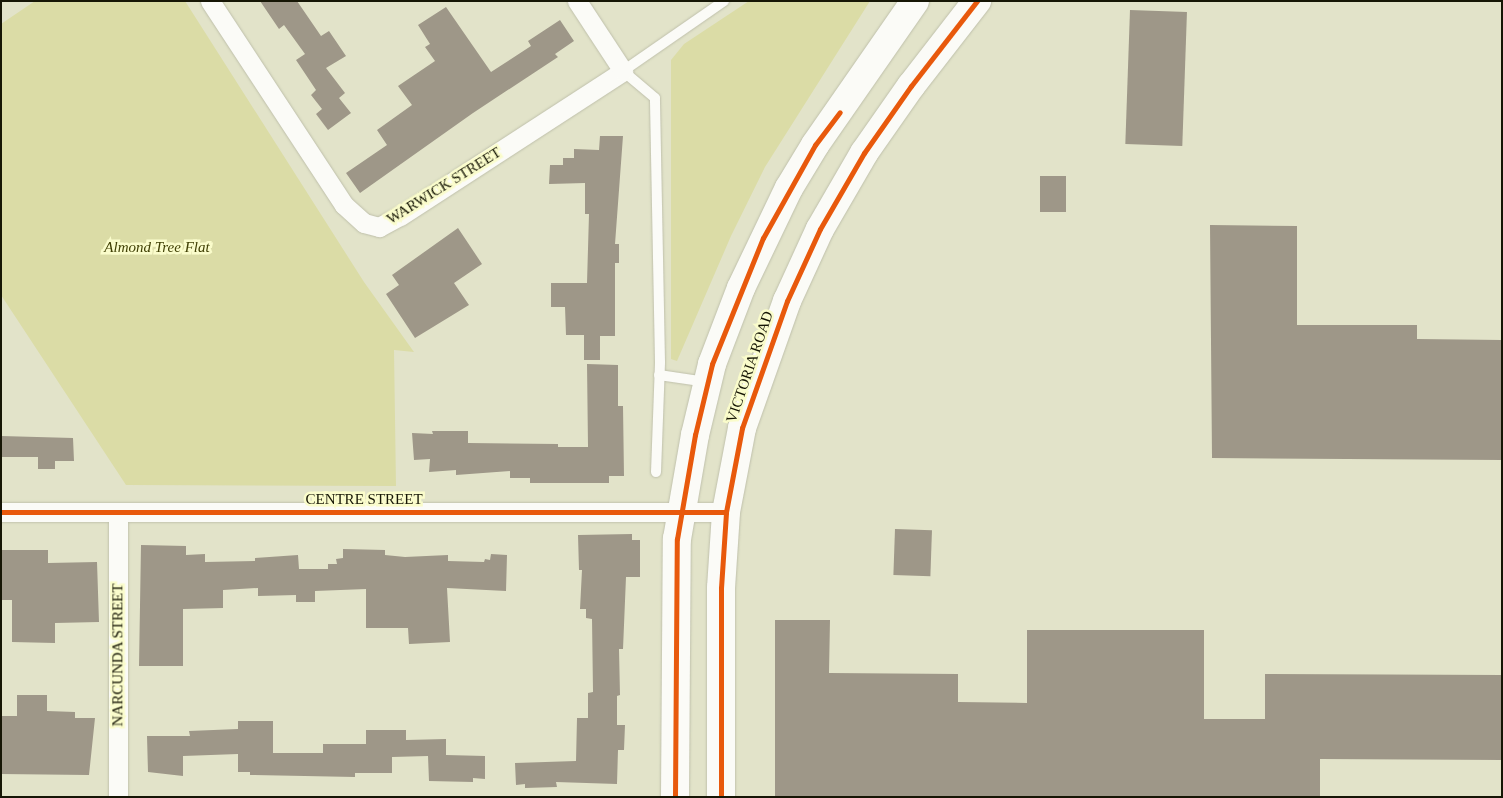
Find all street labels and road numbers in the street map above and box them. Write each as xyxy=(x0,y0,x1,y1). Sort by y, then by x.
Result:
street label: WARWICK STREET xyxy=(384,144,504,228)
street label: VICTORIA ROAD xyxy=(722,308,778,426)
street label: CENTRE STREET xyxy=(305,491,423,509)
street label: NARCUNDA STREET xyxy=(109,583,127,727)

